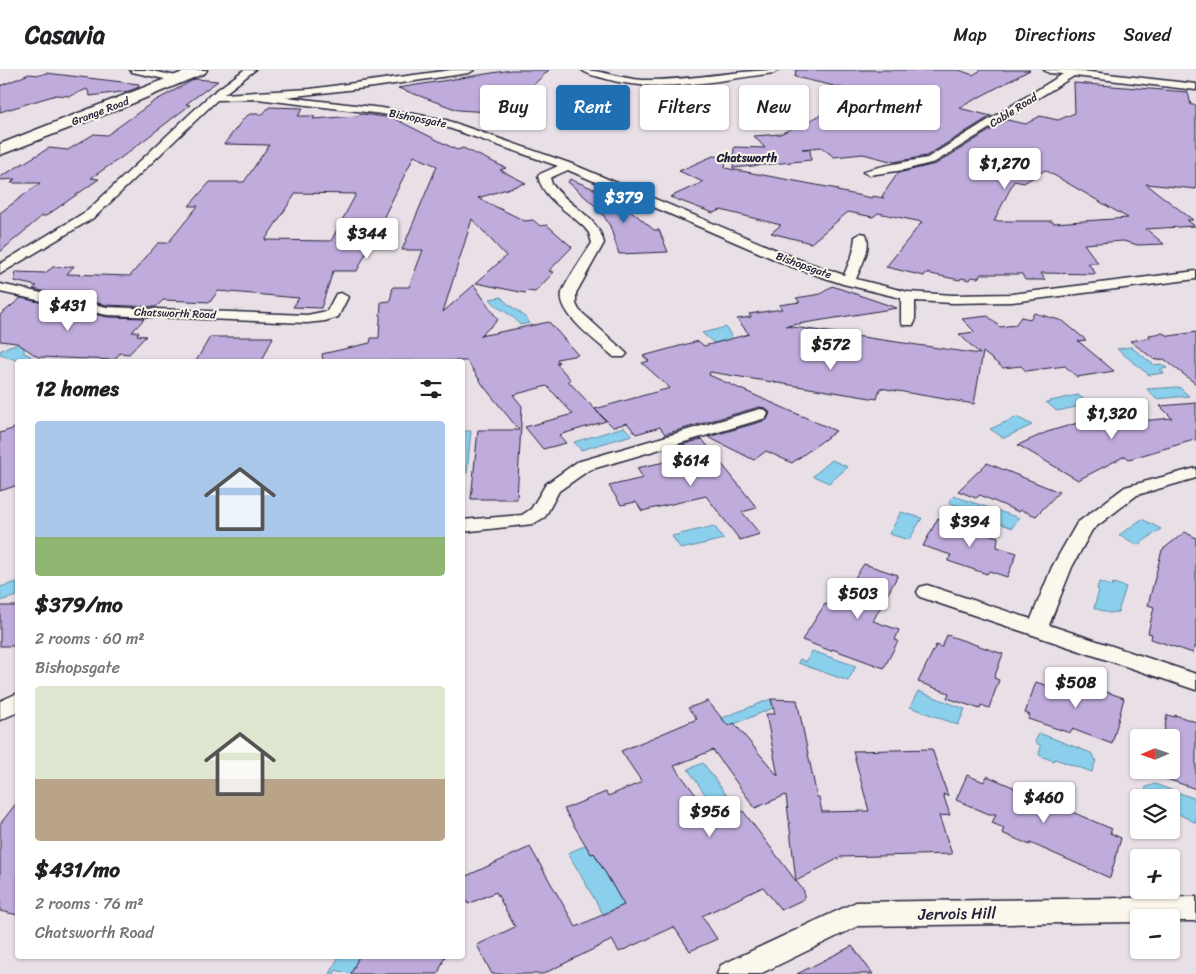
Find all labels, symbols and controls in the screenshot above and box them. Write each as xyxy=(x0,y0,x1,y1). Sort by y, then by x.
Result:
text: Casavia xyxy=(25,14,105,56)
text: Map xyxy=(954,19,987,51)
text: Directions xyxy=(1015,19,1096,51)
text: Saved xyxy=(1124,19,1171,51)
chip: Buy xyxy=(480,85,546,130)
chip: Rent xyxy=(556,85,630,130)
chip: Filters xyxy=(640,85,729,130)
chip: New xyxy=(739,85,809,130)
chip: Apartment xyxy=(819,85,940,130)
street label: Cable Road xyxy=(986,88,1042,133)
street label: Grange Road xyxy=(69,91,133,131)
street label: Bishopsgate xyxy=(387,104,449,133)
district label: Chatsworth xyxy=(716,147,778,169)
pin: $1,270 xyxy=(964,148,1046,190)
text: $1,270 xyxy=(980,149,1030,178)
pin: $379 xyxy=(594,182,654,224)
text: $379 xyxy=(605,183,643,212)
pin: $344 xyxy=(337,218,397,260)
text: $344 xyxy=(347,219,387,248)
street label: Bishopsgate xyxy=(773,247,835,285)
pin: $431 xyxy=(38,290,98,332)
text: $431 xyxy=(50,291,86,320)
street label: Chatsworth Road xyxy=(134,303,217,324)
pin: $572 xyxy=(801,328,861,371)
text: $572 xyxy=(812,330,850,359)
text: 12 homes xyxy=(35,370,119,408)
icon: filters xyxy=(417,375,445,403)
pin: $1,320 xyxy=(1071,398,1153,440)
text: $1,320 xyxy=(1087,399,1137,428)
pin: $614 xyxy=(661,444,721,487)
text: $614 xyxy=(673,446,709,475)
icon: home xyxy=(195,454,285,544)
pin: $394 xyxy=(940,506,1000,548)
text: $394 xyxy=(950,507,990,536)
pin: $503 xyxy=(828,578,888,620)
text: $503 xyxy=(838,579,878,608)
text: $379/mo xyxy=(35,586,123,624)
text: 2 rooms · 60 m² xyxy=(35,624,145,653)
text: Bishopsgate xyxy=(35,653,120,682)
pin: $508 xyxy=(1046,666,1106,709)
text: $508 xyxy=(1056,668,1096,697)
icon: home xyxy=(195,719,285,809)
north arrow xyxy=(1130,729,1180,779)
map controls xyxy=(1130,729,1180,959)
pin: $460 xyxy=(1014,782,1074,824)
text: $460 xyxy=(1024,783,1064,812)
button: layers xyxy=(1130,789,1180,839)
pin: $956 xyxy=(680,796,740,838)
text: $956 xyxy=(690,797,730,826)
button: + xyxy=(1130,849,1180,899)
text: $431/mo xyxy=(35,851,120,889)
text: 2 rooms · 76 m² xyxy=(35,889,144,918)
street label: Jervois Hill xyxy=(917,898,997,929)
button: − xyxy=(1130,909,1180,959)
text: Chatsworth Road xyxy=(35,918,154,947)

